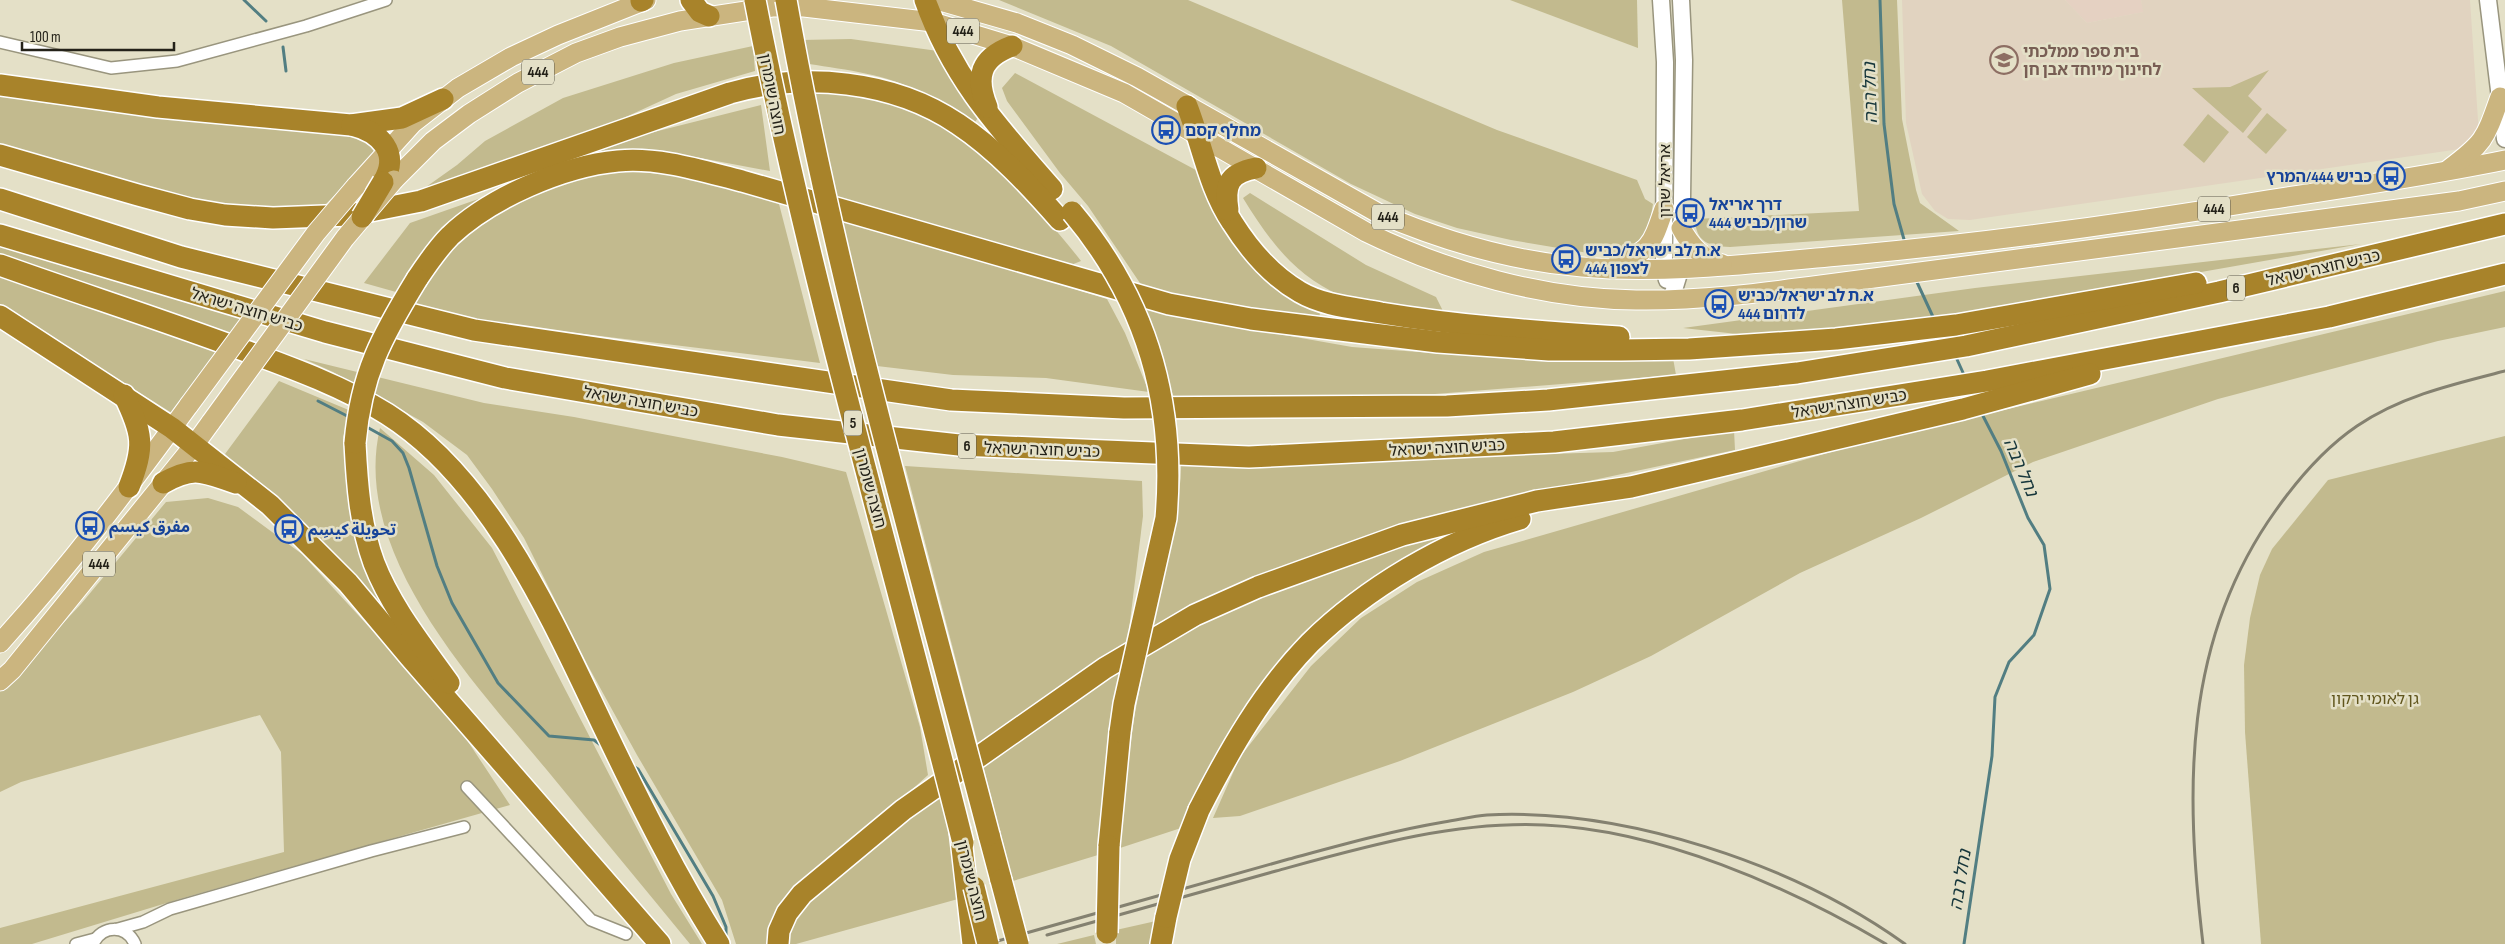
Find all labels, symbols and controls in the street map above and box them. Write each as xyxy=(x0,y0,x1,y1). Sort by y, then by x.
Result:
road number: 444 xyxy=(947,18,979,44)
scale bar xyxy=(22,20,175,52)
text: 100 m xyxy=(30,28,61,47)
place label: בית ספר ממלכתי לחינוך מיוחד אבן חן xyxy=(2023,43,2162,80)
school or university icon: בית ספר ממלכתי לחינוך מיוחד אבן חן xyxy=(1989,45,2019,75)
street label: חוצה שומרון xyxy=(754,52,789,137)
road number: 444 xyxy=(522,60,554,84)
water label: נחל רבה xyxy=(1859,61,1882,124)
bus stop icon: מחלף קסם xyxy=(1151,115,1181,145)
place label: מחלף קסם xyxy=(1185,122,1261,141)
street label: אריאל שרון xyxy=(1656,144,1675,218)
bus stop icon: כביש 444/המרץ xyxy=(2376,161,2406,191)
place label: כביש 444/המרץ xyxy=(2266,168,2372,187)
place label: דרך אריאל שרון/כביש 444 xyxy=(1709,196,1807,233)
road number: 444 xyxy=(2198,196,2230,222)
bus stop icon: דרך אריאל שרון/כביש 444 xyxy=(1675,198,1705,228)
road number: 444 xyxy=(1372,204,1404,230)
place label: א.ת לב ישראל/כביש 444 לצפון xyxy=(1585,242,1721,279)
bus stop icon: א.ת לב ישראל/כביש 444 לצפון xyxy=(1551,244,1581,274)
street label: כביש חוצה ישראל xyxy=(2265,246,2382,291)
road number: 6 xyxy=(2227,276,2245,300)
street label: כביש חוצה ישראל xyxy=(188,284,305,337)
place label: א.ת לב ישראל/כביש 444 לדרום xyxy=(1738,287,1874,324)
bus stop icon: א.ת לב ישראל/כביש 444 לדרום xyxy=(1704,289,1734,319)
street label: כביש חוצה ישראל xyxy=(582,383,700,422)
street label: כביש חוצה ישראל xyxy=(1790,386,1908,423)
road number: 5 xyxy=(844,410,862,436)
road number: 6 xyxy=(958,434,976,458)
water label: נחל רבה xyxy=(1999,435,2043,501)
street label: כביש חוצה ישראל xyxy=(1389,436,1506,461)
street label: כביש חוצה ישראל xyxy=(984,439,1100,462)
street label: חוצה שומרון xyxy=(850,446,889,531)
bus stop icon: مفرق كيسم xyxy=(75,511,105,541)
bus stop icon: تحويلة كيسِم xyxy=(274,514,304,544)
place label: مفرق كيسم xyxy=(109,518,190,539)
place label: تحويلة كيسِم xyxy=(308,521,396,542)
road number: 444 xyxy=(83,552,115,576)
park label: גן לאומי ירקון xyxy=(2331,690,2419,709)
street label: חוצה שומרון xyxy=(951,838,990,923)
water label: נחל רבה xyxy=(1945,847,1976,912)

